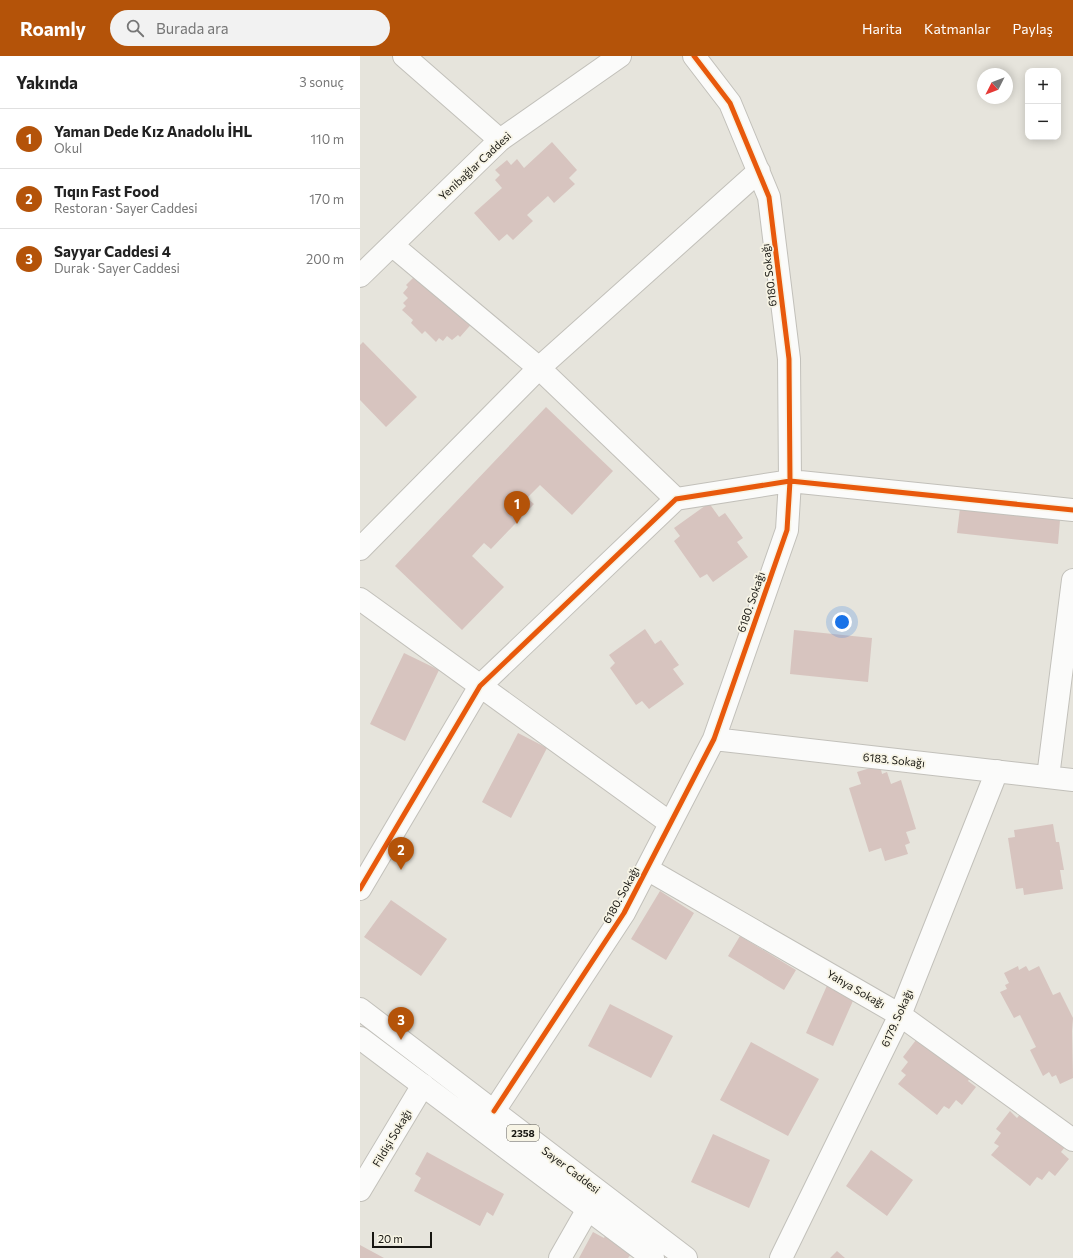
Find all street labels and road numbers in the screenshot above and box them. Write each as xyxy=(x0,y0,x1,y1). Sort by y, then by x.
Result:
street label: Yenibağlar Caddesi xyxy=(436,129,514,202)
street label: 6180. Sokağı xyxy=(758,243,779,307)
street label: 6180. Sokağı xyxy=(734,570,767,634)
street label: 6183. Sokağı xyxy=(862,750,926,769)
street label: 6180. Sokağı xyxy=(600,864,642,926)
street label: Yahya Sokağı xyxy=(825,967,888,1010)
street label: 6179. Sokağı xyxy=(878,987,915,1049)
street label: Fildişi Sokağı xyxy=(369,1107,414,1169)
road number: 2358 xyxy=(507,1125,539,1141)
street label: Sayer Caddesi xyxy=(540,1143,603,1196)

